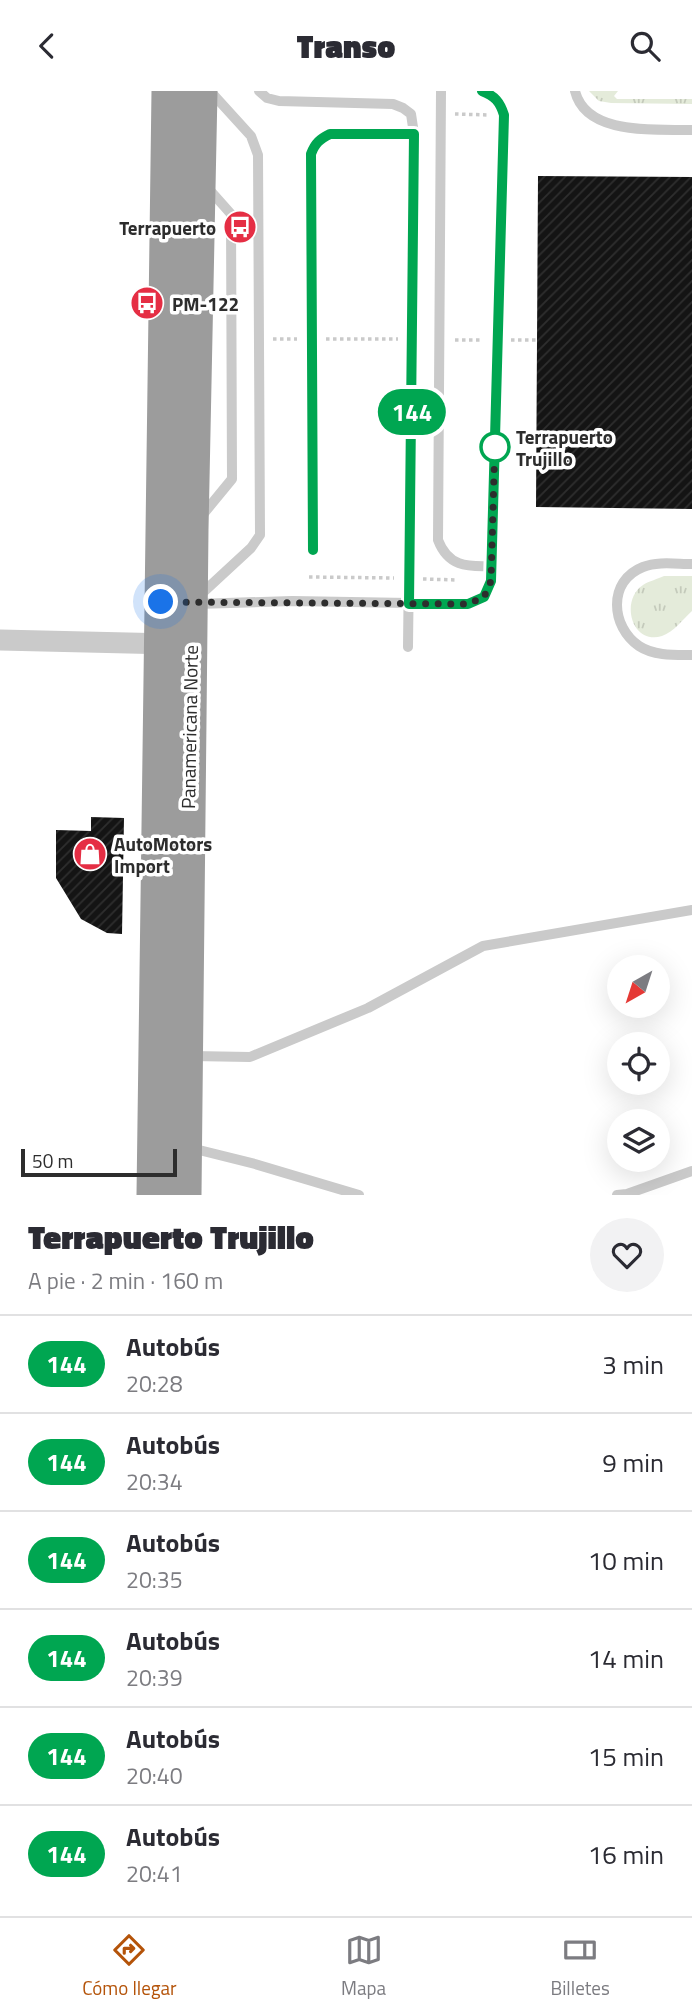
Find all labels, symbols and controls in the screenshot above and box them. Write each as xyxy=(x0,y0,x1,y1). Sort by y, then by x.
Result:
text: Transo xyxy=(297,22,395,70)
icon: back xyxy=(28,27,66,65)
icon: search xyxy=(626,27,664,65)
bus stop icon: Terrapuerto xyxy=(221,208,259,246)
place label: Terrapuerto xyxy=(119,213,216,242)
bus stop icon: PM-122 xyxy=(128,284,166,322)
place label: PM-122 xyxy=(172,289,239,318)
line badge: 144 xyxy=(372,389,452,435)
text: 144 xyxy=(392,394,432,430)
place label: Terrapuerto Trujillo xyxy=(516,422,613,473)
marker: Terrapuerto Trujillo xyxy=(480,432,510,462)
your location xyxy=(143,584,178,619)
street label: Panamericana Norte xyxy=(173,645,205,809)
place label: AutoMotors Import xyxy=(114,829,212,880)
shop icon: AutoMotors Import xyxy=(71,835,109,873)
north arrow xyxy=(607,955,670,1019)
map controls xyxy=(607,955,670,1172)
button: locate xyxy=(607,1032,670,1095)
button: layers xyxy=(607,1109,670,1172)
scale bar xyxy=(21,1146,177,1178)
text: 50 m xyxy=(32,1146,73,1175)
text: Terrapuerto Trujillo xyxy=(28,1212,314,1262)
button: heart xyxy=(590,1218,664,1292)
text: A pie · 2 min · 160 m xyxy=(28,1263,223,1298)
text: Autobús xyxy=(126,1327,220,1366)
text: 3 min xyxy=(602,1345,664,1384)
text: 144 xyxy=(46,1346,87,1382)
text: 20:28 xyxy=(126,1366,183,1401)
text: Autobús xyxy=(126,1425,220,1464)
text: 9 min xyxy=(602,1443,664,1482)
text: 144 xyxy=(46,1444,87,1480)
text: 20:34 xyxy=(126,1464,183,1499)
text: Autobús xyxy=(126,1523,220,1562)
text: 10 min xyxy=(588,1541,664,1580)
text: 144 xyxy=(46,1542,87,1578)
text: 20:35 xyxy=(126,1562,183,1597)
text: Autobús xyxy=(126,1621,220,1660)
text: 14 min xyxy=(588,1639,664,1678)
text: 144 xyxy=(46,1640,87,1676)
text: 20:39 xyxy=(126,1660,183,1695)
text: Autobús xyxy=(126,1719,220,1758)
text: 15 min xyxy=(588,1737,664,1776)
text: 144 xyxy=(46,1738,87,1774)
text: 20:40 xyxy=(126,1758,183,1793)
text: Autobús xyxy=(126,1817,220,1856)
text: 16 min xyxy=(588,1835,664,1874)
text: 144 xyxy=(46,1836,87,1872)
text: 20:41 xyxy=(126,1856,183,1891)
tab: Cómo llegar xyxy=(82,1931,177,2002)
tab: Mapa xyxy=(341,1931,386,2002)
tab: Billetes xyxy=(551,1931,610,2002)

